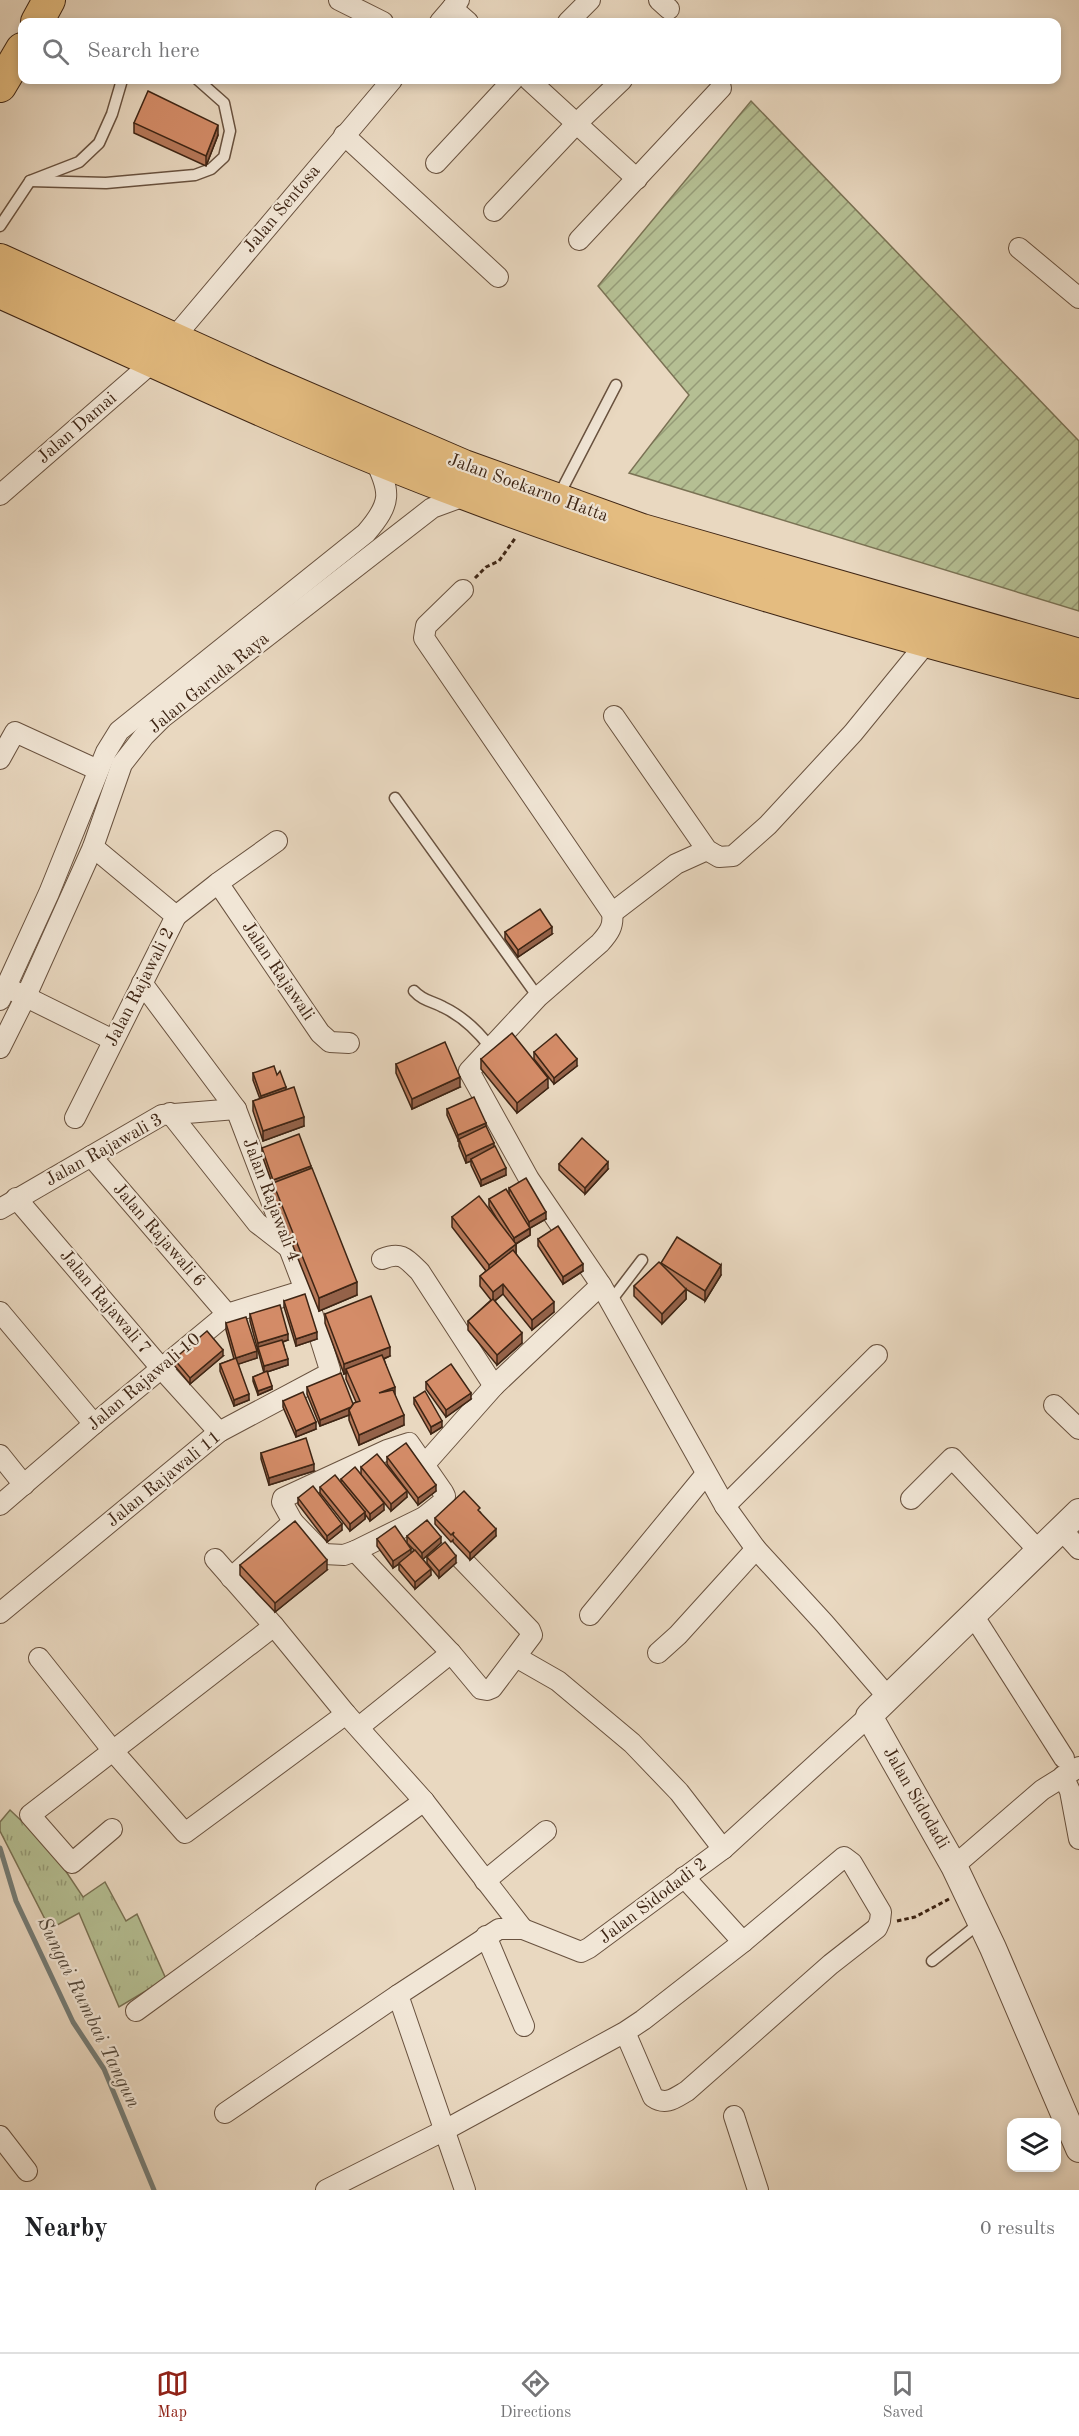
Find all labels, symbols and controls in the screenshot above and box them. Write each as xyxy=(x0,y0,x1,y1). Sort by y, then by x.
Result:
search box xyxy=(18,18,1061,84)
icon: search xyxy=(39,35,72,68)
text: Search here xyxy=(87,40,200,62)
street label: Jalan Sentosa xyxy=(240,162,324,256)
street label: Jalan Damai xyxy=(34,389,120,467)
street label: Jalan Soekarno Hatta xyxy=(445,451,611,525)
street label: Jalan Garuda Raya xyxy=(146,629,273,737)
street label: Jalan Rajawali xyxy=(238,918,318,1024)
street label: Jalan Rajawali 2 xyxy=(102,925,178,1049)
street label: Jalan Rajawali 3 xyxy=(43,1110,165,1190)
street label: Jalan Rajawali 4 xyxy=(239,1136,303,1264)
street label: Jalan Rajawali 6 xyxy=(109,1180,209,1290)
street label: Jalan Rajawali 7 xyxy=(56,1246,154,1358)
street label: Jalan Rajawali 10 xyxy=(84,1330,204,1434)
street label: Jalan Rajawali 11 xyxy=(104,1428,224,1530)
street label: Jalan Sidodadi xyxy=(880,1744,952,1852)
street label: Jalan Sidodadi 2 xyxy=(596,1855,710,1947)
water label: Sungai Rumbai Tangun xyxy=(33,1914,143,2112)
map controls xyxy=(1007,2118,1061,2172)
button: layers xyxy=(1007,2118,1061,2172)
text: Nearby xyxy=(24,2216,108,2242)
text: 0 results xyxy=(980,2219,1055,2239)
tab: Map xyxy=(156,2367,189,2423)
tab: Directions xyxy=(500,2367,571,2423)
tab: Saved xyxy=(883,2367,923,2423)

